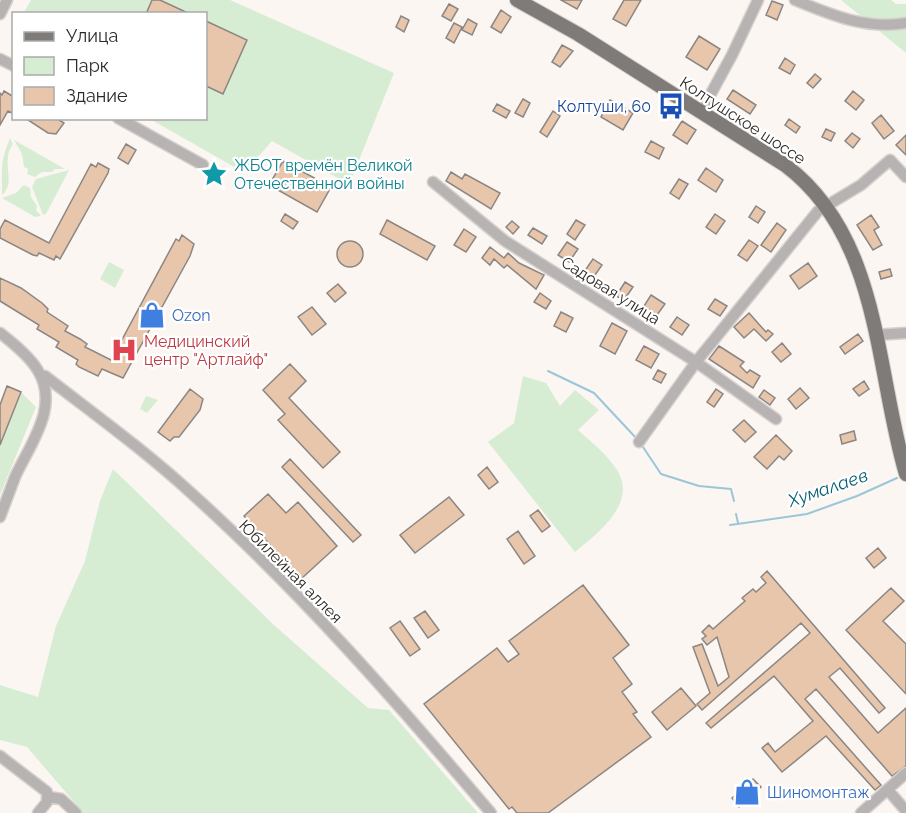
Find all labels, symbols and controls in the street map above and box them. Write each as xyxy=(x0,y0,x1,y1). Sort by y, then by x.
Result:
legend xyxy=(12,12,207,120)
text: Улица xyxy=(66,25,118,46)
text: Парк xyxy=(66,55,109,76)
street label: Колтушское шоссе xyxy=(676,73,809,168)
text: Здание xyxy=(66,85,128,106)
bus stop icon: Колтуши, 60 xyxy=(656,91,686,121)
place label: Колтуши, 60 xyxy=(557,97,651,116)
place label: ЖБОТ времён Великой Отечественной войны xyxy=(234,156,413,193)
place icon: ЖБОТ времён Великой Отечественной войны xyxy=(199,159,229,189)
street label: Садовая улица xyxy=(558,252,664,328)
shop icon: Ozon xyxy=(137,300,167,330)
place label: Ozon xyxy=(172,306,211,325)
place label: Медицинский центр "Артлайф" xyxy=(144,332,268,369)
hospital icon: Медицинский центр "Артлайф" xyxy=(109,335,139,365)
water label: Хумалаев xyxy=(784,464,871,511)
street label: Юбилейная аллея xyxy=(235,516,346,627)
shop icon: Шиномонтаж xyxy=(732,777,762,807)
place label: Шиномонтаж xyxy=(767,783,870,802)

